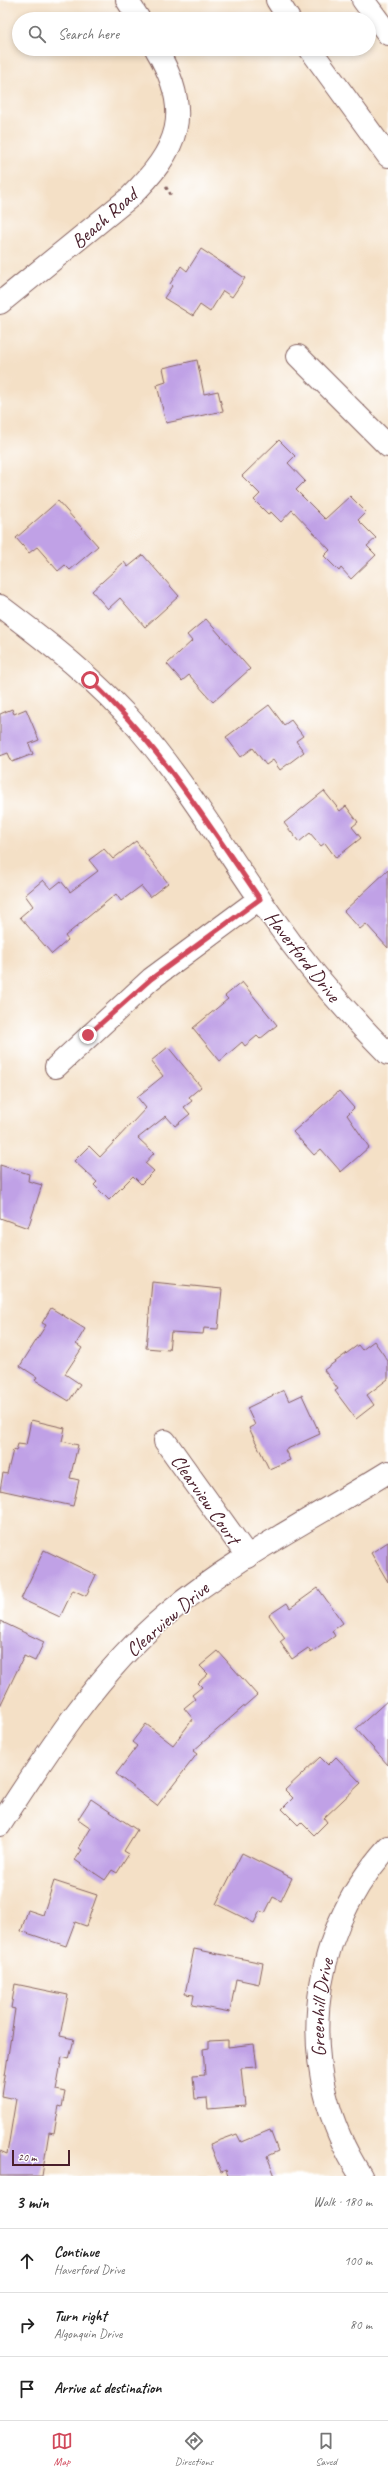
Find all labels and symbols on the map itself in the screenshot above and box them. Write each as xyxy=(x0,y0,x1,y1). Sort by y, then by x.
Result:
street label: Beach Road xyxy=(66,181,145,254)
route start xyxy=(81,671,99,689)
street label: Haverford Drive xyxy=(259,906,347,1008)
route end xyxy=(79,1026,97,1044)
street label: Clearview Court xyxy=(165,1449,248,1552)
street label: Clearview Drive xyxy=(121,1575,215,1662)
street label: Greenhill Drive xyxy=(305,1954,340,2058)
scale bar xyxy=(12,2148,70,2167)

